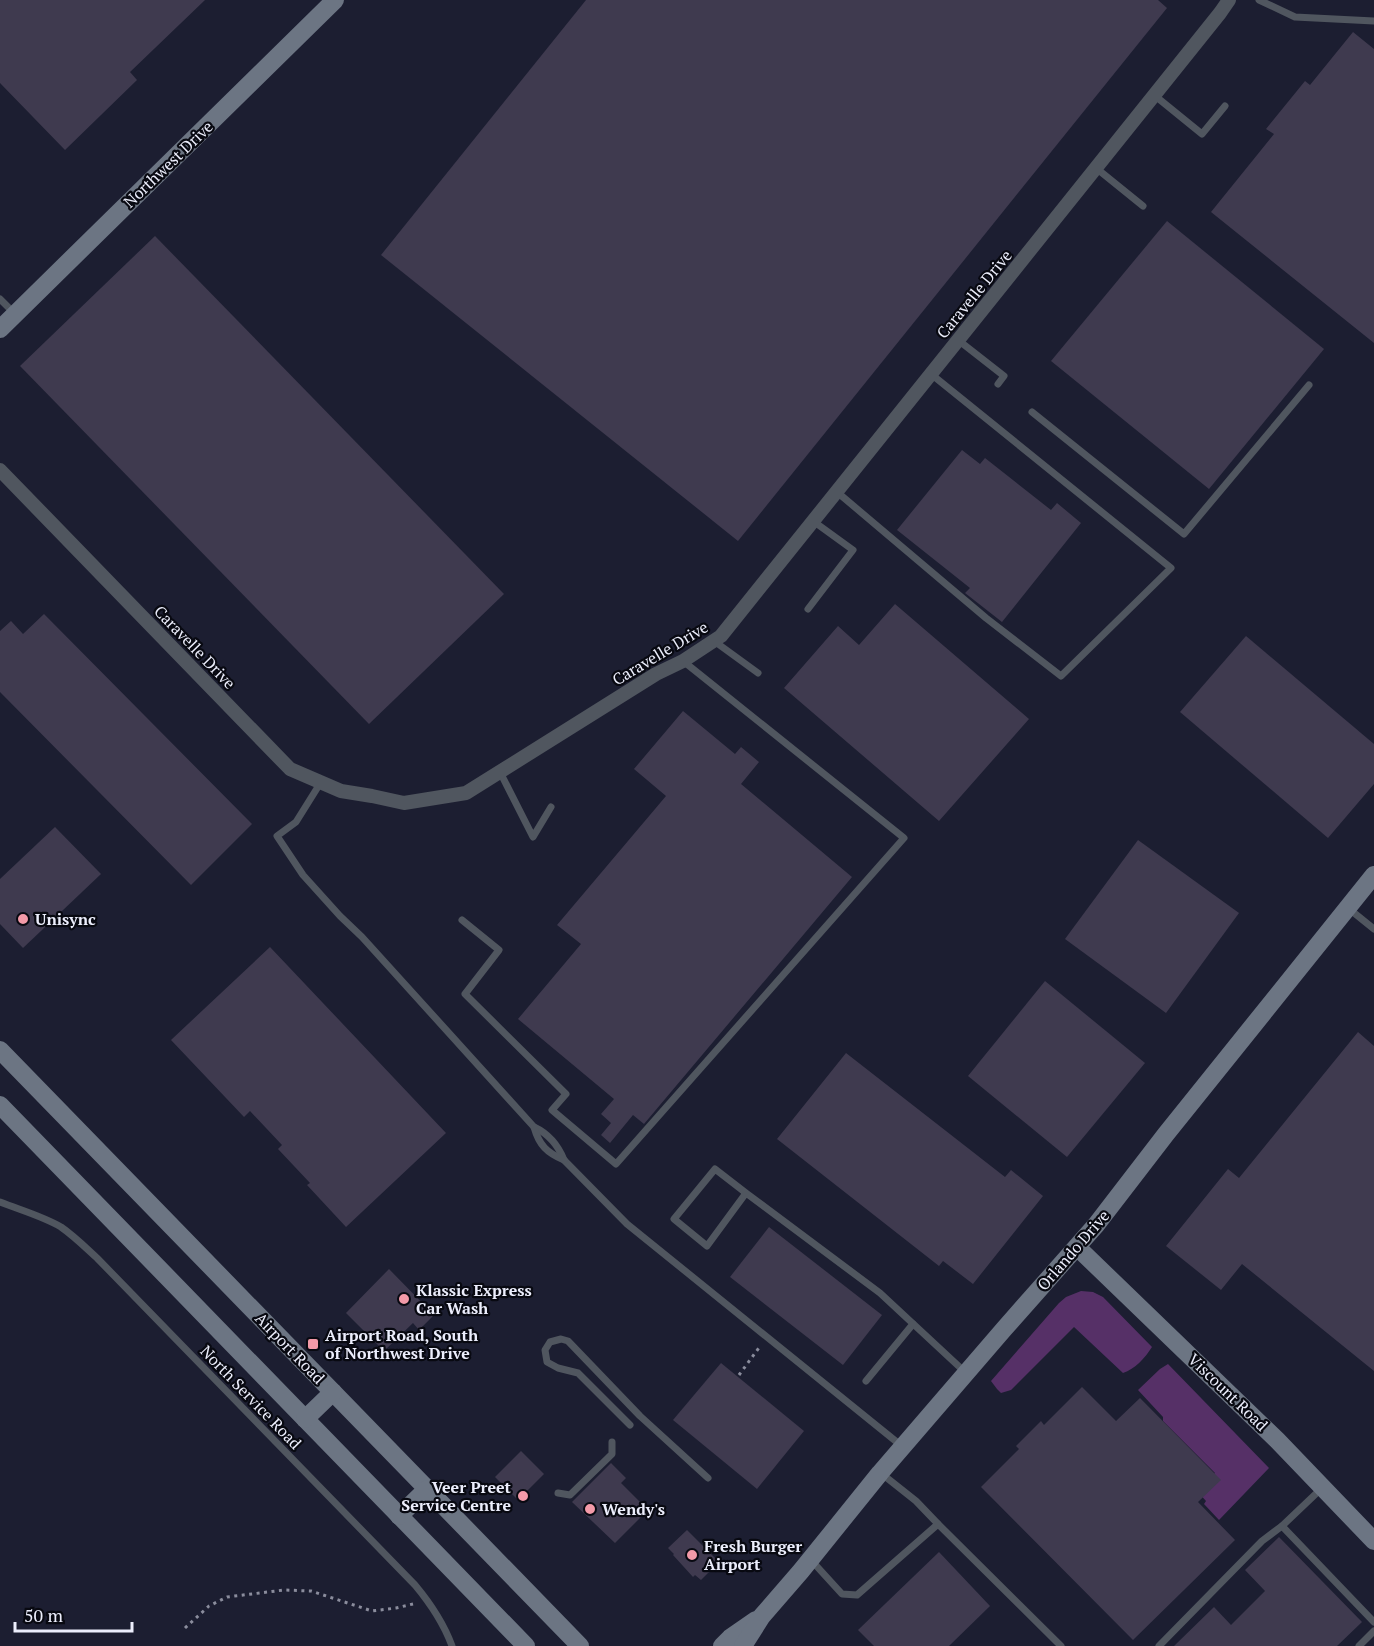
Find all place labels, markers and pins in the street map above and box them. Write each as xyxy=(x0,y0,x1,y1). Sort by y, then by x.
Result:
place label: Unisync xyxy=(35,908,96,930)
marker: Unisync xyxy=(16,912,30,926)
place label: Klassic Express Car Wash xyxy=(416,1279,532,1319)
marker: Klassic Express Car Wash xyxy=(397,1292,411,1306)
place label: Airport Road, South of Northwest Drive xyxy=(325,1324,479,1364)
marker: Airport Road, South of Northwest Drive xyxy=(306,1337,320,1351)
place label: Veer Preet Service Centre xyxy=(401,1476,512,1516)
marker: Veer Preet Service Centre xyxy=(516,1489,530,1503)
place label: Wendy's xyxy=(602,1498,665,1520)
marker: Wendy's xyxy=(583,1502,597,1516)
place label: Fresh Burger Airport xyxy=(704,1535,802,1575)
marker: Fresh Burger Airport xyxy=(685,1548,699,1562)

